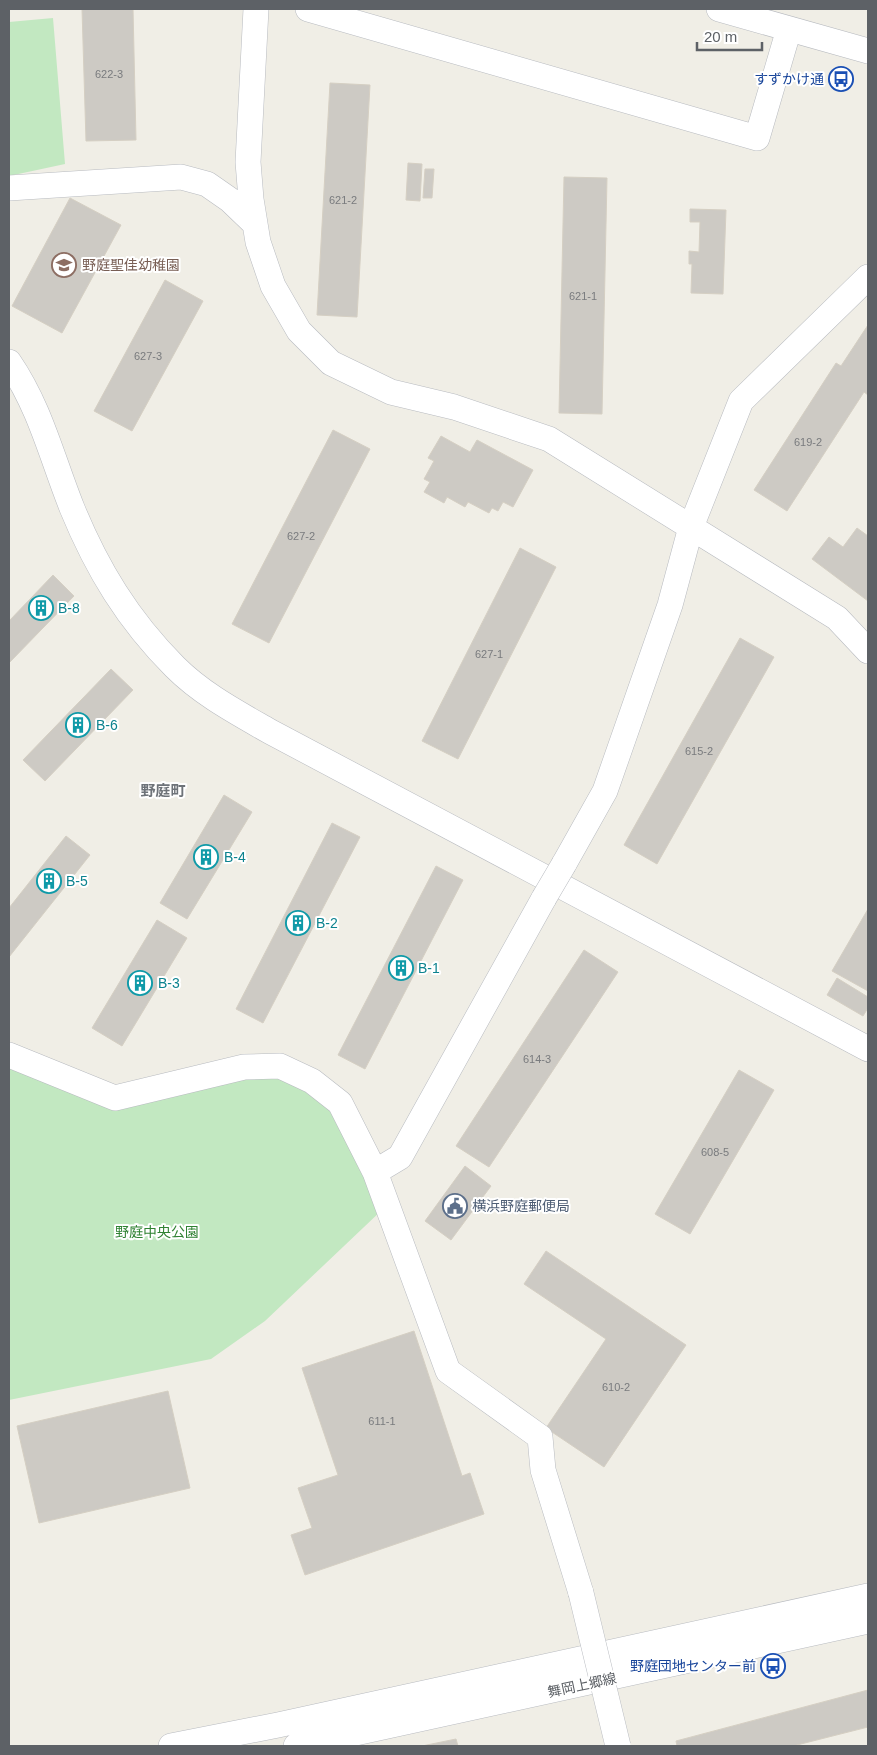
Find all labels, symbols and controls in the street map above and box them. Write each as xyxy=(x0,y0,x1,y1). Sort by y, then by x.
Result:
scale bar xyxy=(697,20,762,52)
text: 20 m xyxy=(704,28,737,45)
bus stop icon: すずかけ通 xyxy=(828,66,854,92)
house number: 622-3 xyxy=(95,68,123,80)
place label: すずかけ通 xyxy=(754,71,824,87)
house number: 621-2 xyxy=(329,194,357,206)
school or university icon: 野庭聖佳幼稚園 xyxy=(51,252,77,278)
place label: 野庭聖佳幼稚園 xyxy=(82,257,180,273)
house number: 621-1 xyxy=(569,290,597,302)
house number: 627-3 xyxy=(134,350,162,362)
house number: 619-2 xyxy=(794,436,822,448)
house number: 627-2 xyxy=(287,530,315,542)
building icon: B-8 xyxy=(28,595,54,621)
place label: B-8 xyxy=(58,600,80,616)
house number: 627-1 xyxy=(475,648,503,660)
building icon: B-6 xyxy=(65,712,91,738)
place label: B-6 xyxy=(96,717,118,733)
house number: 615-2 xyxy=(685,745,713,757)
district label: 野庭町 xyxy=(140,782,186,799)
building icon: B-4 xyxy=(193,844,219,870)
place label: B-4 xyxy=(224,849,246,865)
building icon: B-5 xyxy=(36,868,62,894)
place label: B-5 xyxy=(66,873,88,889)
building icon: B-2 xyxy=(285,910,311,936)
place label: B-2 xyxy=(316,915,338,931)
building icon: B-1 xyxy=(388,955,414,981)
place label: B-1 xyxy=(418,960,440,976)
building icon: B-3 xyxy=(127,970,153,996)
place label: B-3 xyxy=(158,975,180,991)
house number: 614-3 xyxy=(523,1053,551,1065)
house number: 608-5 xyxy=(701,1146,729,1158)
public building icon: 横浜野庭郵便局 xyxy=(442,1193,468,1219)
place label: 横浜野庭郵便局 xyxy=(472,1198,570,1214)
park label: 野庭中央公園 xyxy=(115,1224,199,1240)
house number: 610-2 xyxy=(602,1381,630,1393)
house number: 611-1 xyxy=(368,1415,396,1427)
bus stop icon: 野庭団地センター前 xyxy=(760,1653,786,1679)
place label: 野庭団地センター前 xyxy=(630,1658,756,1674)
street label: 舞岡上郷線 xyxy=(546,1670,618,1700)

